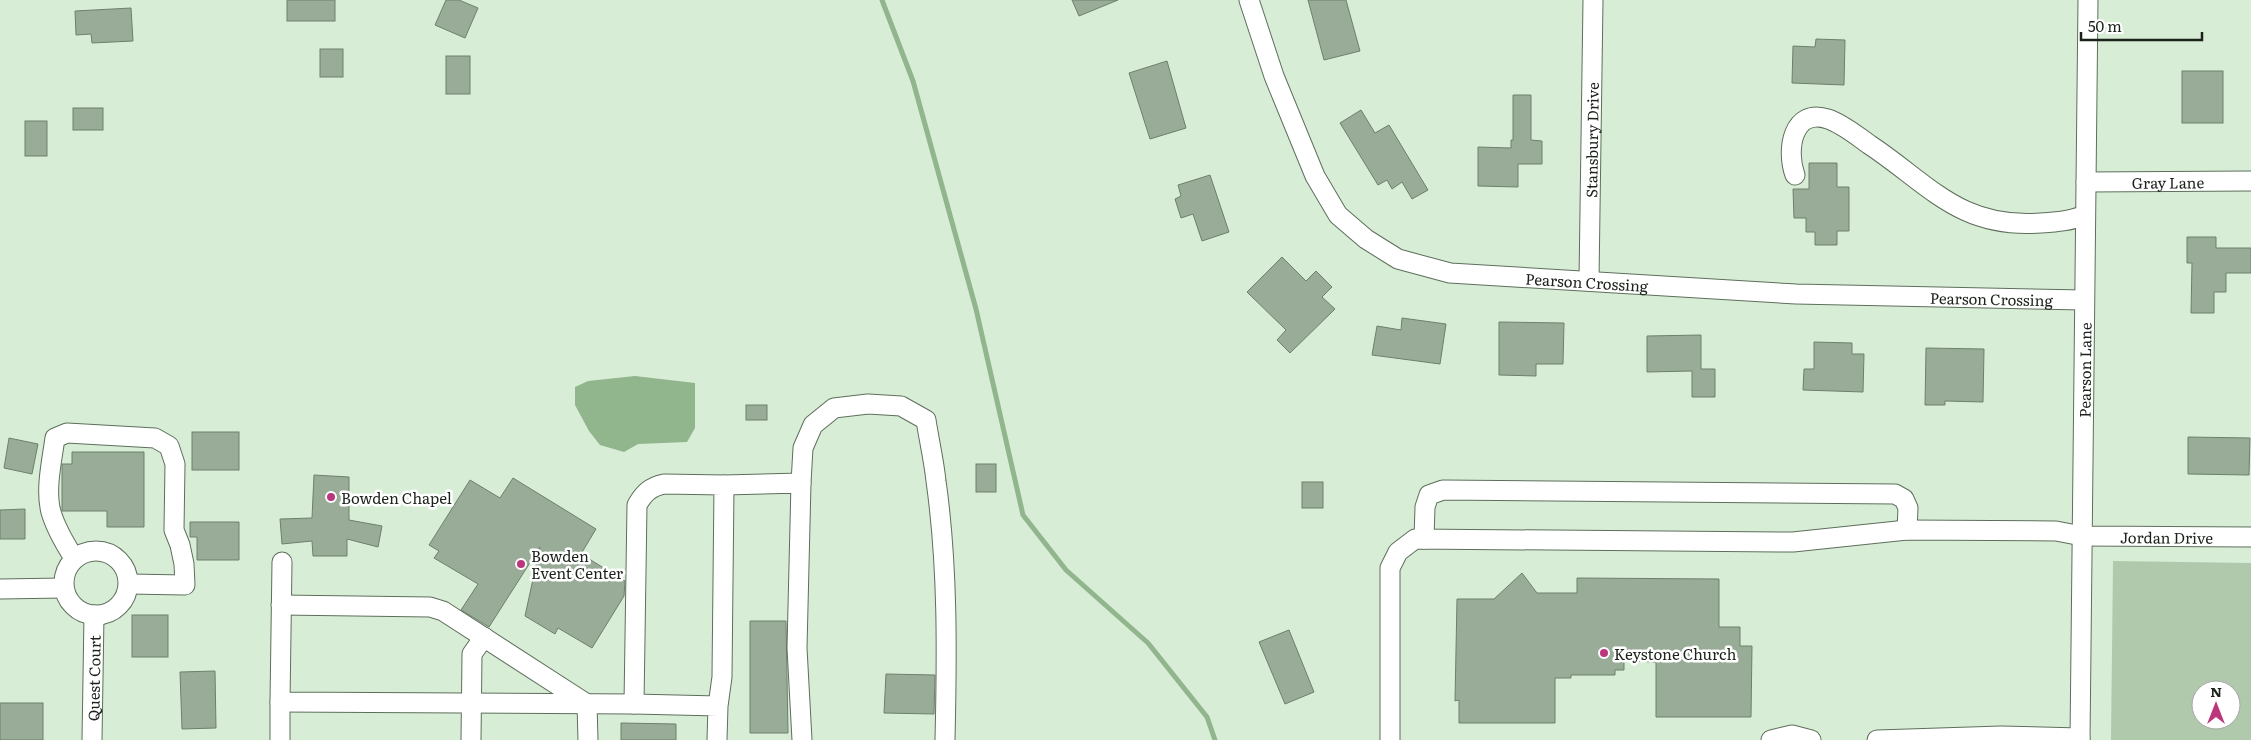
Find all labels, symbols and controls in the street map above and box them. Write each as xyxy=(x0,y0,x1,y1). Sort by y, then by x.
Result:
scale bar xyxy=(2081,10,2202,42)
text: 50 m xyxy=(2088,14,2122,37)
street label: Stansbury Drive xyxy=(1579,82,1603,198)
street label: Gray Lane xyxy=(2132,170,2204,193)
street label: Pearson Crossing xyxy=(1525,266,1650,297)
street label: Pearson Crossing xyxy=(1930,285,2054,311)
street label: Pearson Lane xyxy=(2072,322,2096,418)
place label: Bowden Chapel xyxy=(341,486,452,509)
marker: Bowden Chapel xyxy=(325,491,337,503)
street label: Jordan Drive xyxy=(2120,525,2213,548)
place label: Bowden Event Center xyxy=(531,544,623,584)
marker: Bowden Event Center xyxy=(515,558,527,570)
street label: Quest Court xyxy=(81,635,105,721)
place label: Keystone Church xyxy=(1614,642,1736,665)
marker: Keystone Church xyxy=(1598,647,1610,659)
north arrow xyxy=(2191,680,2241,730)
text: N xyxy=(2210,681,2222,701)

